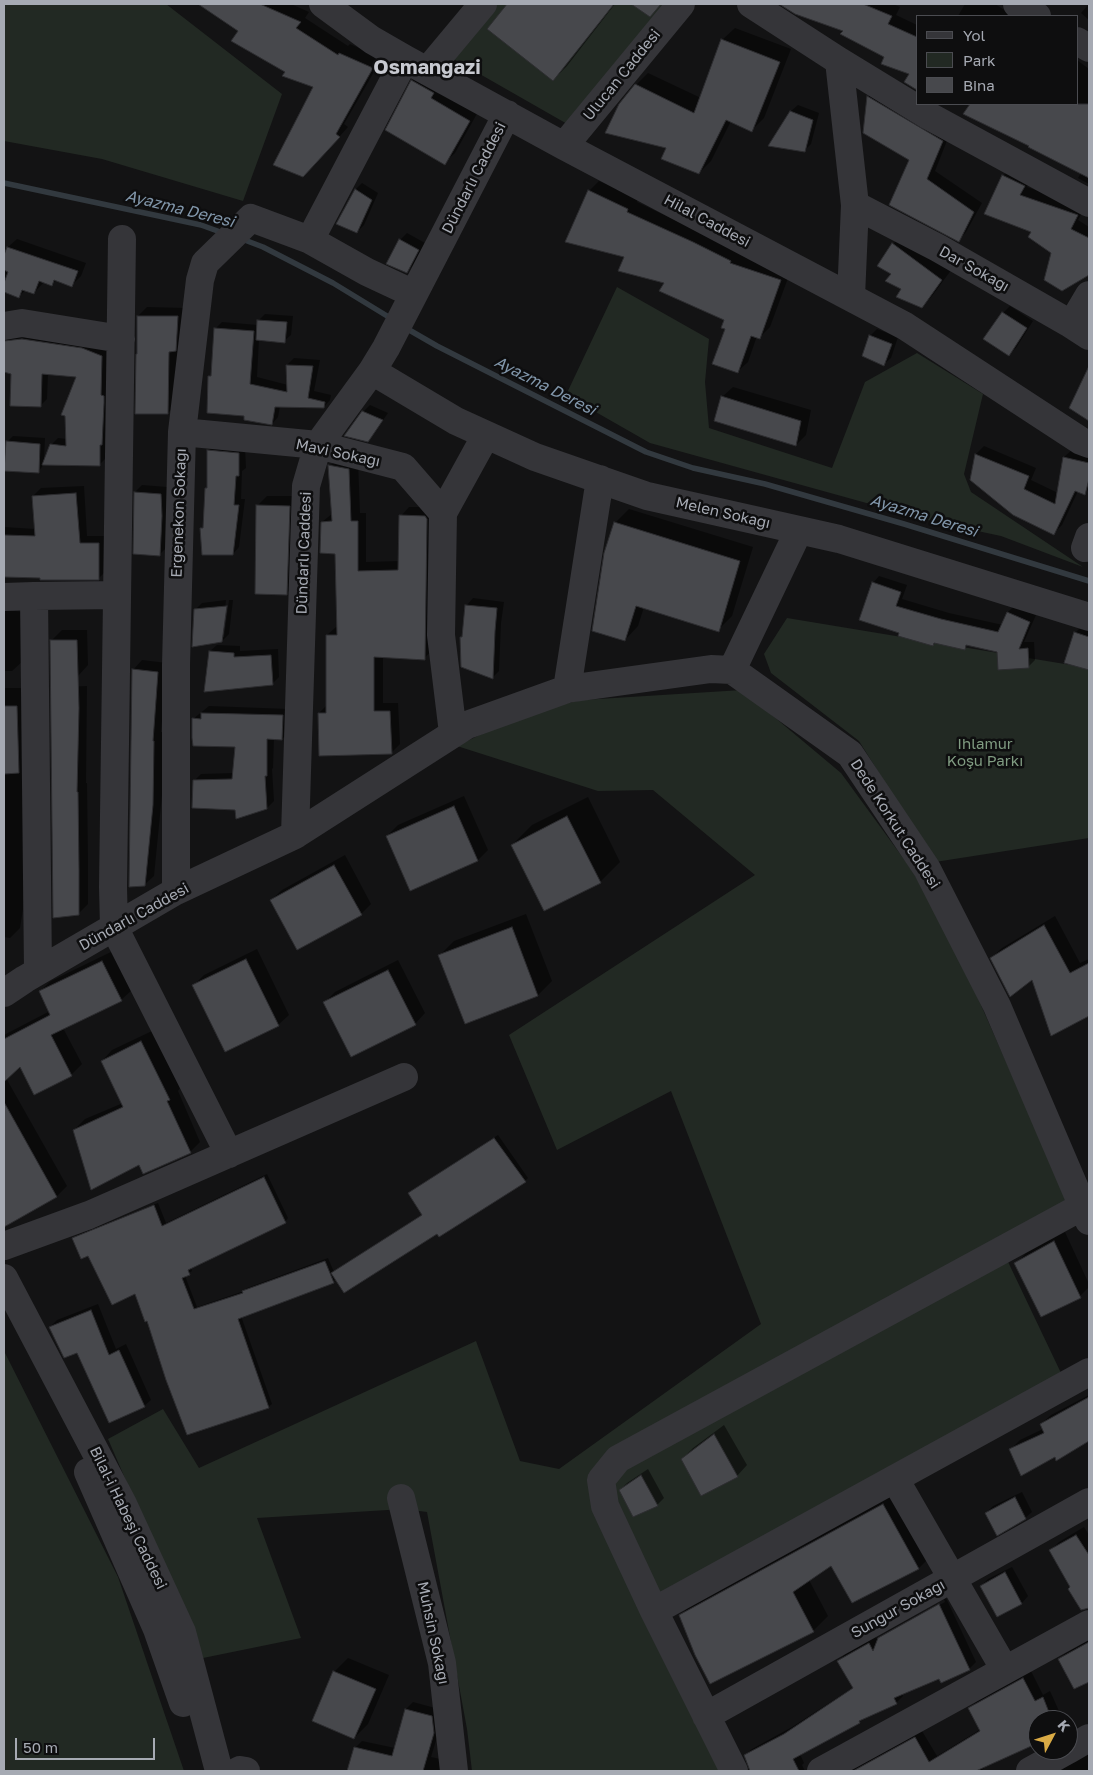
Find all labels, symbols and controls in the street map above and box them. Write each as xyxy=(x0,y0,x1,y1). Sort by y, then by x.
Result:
legend xyxy=(916,15,1078,105)
street label: Ulucan Caddesi xyxy=(580,26,664,124)
text: Yol xyxy=(963,26,985,44)
text: Park xyxy=(963,51,995,69)
district label: Osmangazi xyxy=(373,56,481,80)
text: Bina xyxy=(963,76,995,94)
street label: Dündarlı Caddesi xyxy=(438,119,510,237)
water label: Ayazma Deresi xyxy=(124,186,236,232)
street label: Hilal Caddesi xyxy=(661,191,753,251)
street label: Dar Sokağı xyxy=(936,242,1012,296)
water label: Ayazma Deresi xyxy=(491,352,599,420)
street label: Mavi Sokağı xyxy=(294,435,382,471)
street label: Ergenekon Sokağı xyxy=(168,448,190,578)
street label: Dündarlı Caddesi xyxy=(293,491,315,615)
water label: Ayazma Deresi xyxy=(868,491,980,541)
street label: Melen Sokağı xyxy=(674,493,772,533)
park label: Ihlamur Koşu Parkı xyxy=(947,735,1023,770)
street label: Dede Korkut Caddesi xyxy=(846,756,944,892)
street label: Dündarlı Caddesi xyxy=(76,879,192,955)
street label: Bilal-i Habeşi Caddesi xyxy=(86,1444,170,1592)
street label: Sungur Sokağı xyxy=(848,1576,948,1642)
street label: Muhsin Sokağı xyxy=(413,1580,453,1686)
north arrow xyxy=(1028,1710,1078,1760)
text: K xyxy=(1054,1716,1074,1735)
scale bar xyxy=(18,1728,158,1760)
text: 50 m xyxy=(23,1738,58,1756)

